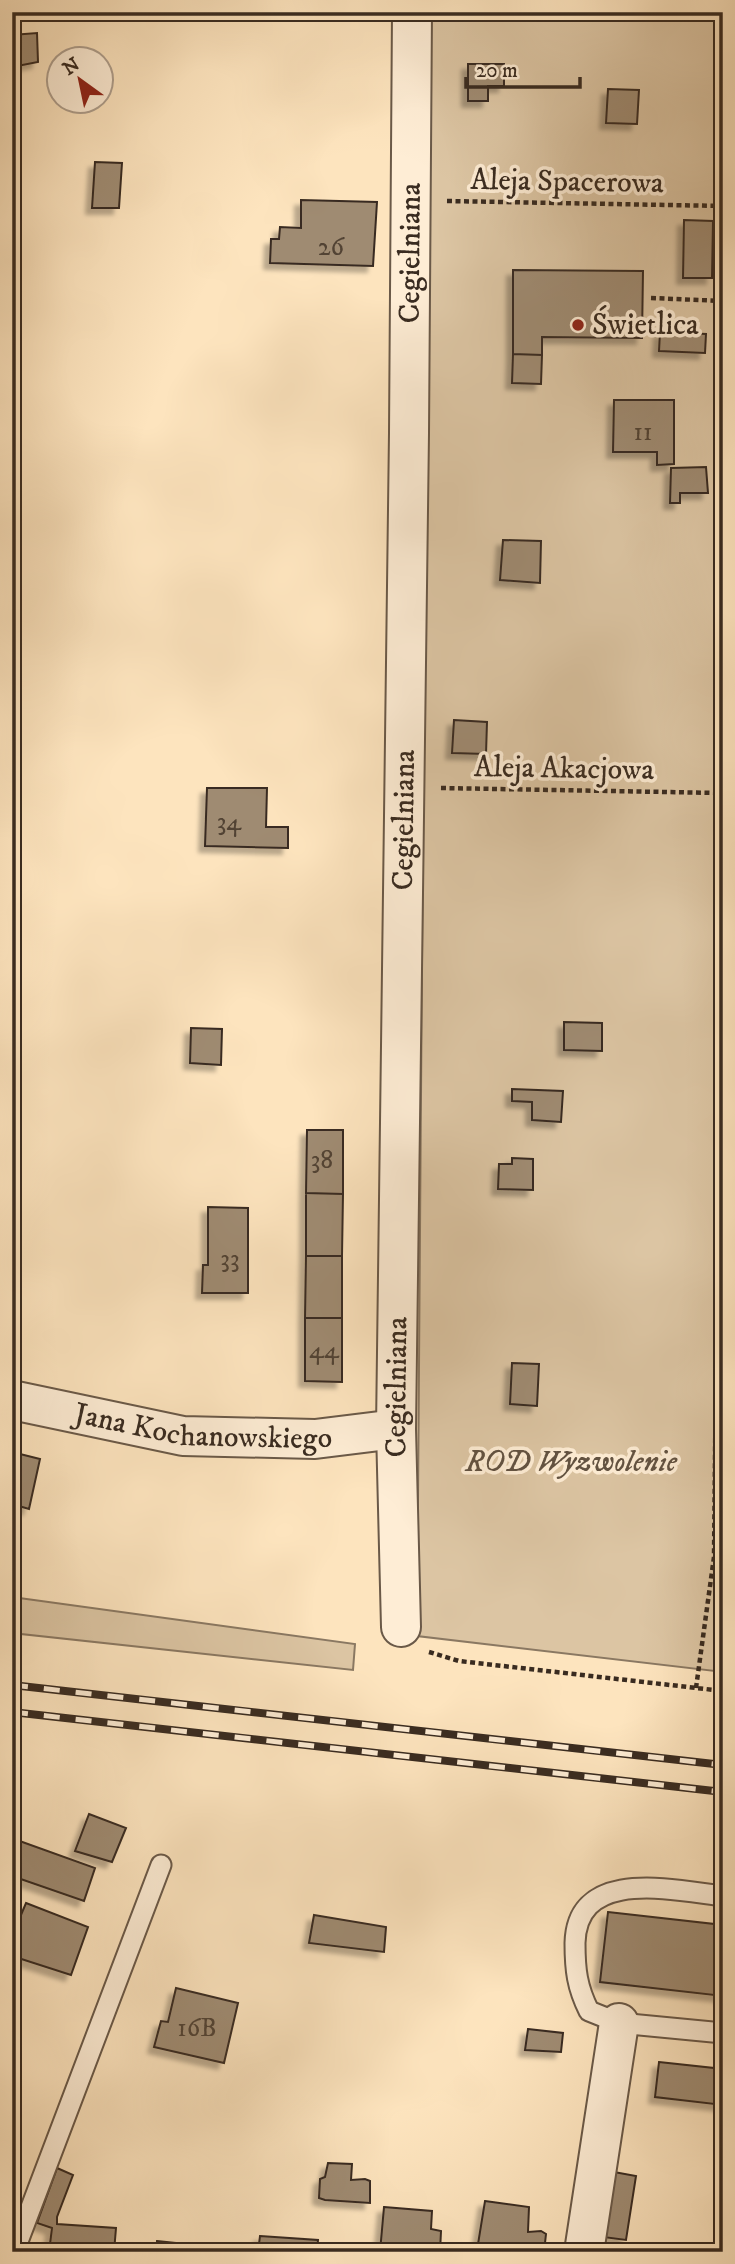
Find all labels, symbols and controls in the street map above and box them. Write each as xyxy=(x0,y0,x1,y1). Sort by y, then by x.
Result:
north arrow xyxy=(46,46,116,116)
scale bar xyxy=(466,46,579,90)
text: N xyxy=(59,53,85,81)
text: 20 m xyxy=(476,58,518,84)
street label: Aleja Spacerowa xyxy=(470,162,664,202)
street label: Cegielniana xyxy=(391,182,429,324)
house number: 26 xyxy=(318,231,346,264)
place label: Świetlica xyxy=(592,305,699,344)
marker: Świetlica xyxy=(570,317,586,333)
house number: 11 xyxy=(633,416,653,449)
street label: Cegielniana xyxy=(385,749,423,891)
street label: Aleja Akacjowa xyxy=(474,749,655,789)
house number: 34 xyxy=(217,806,242,839)
house number: 38 xyxy=(311,1144,333,1177)
house number: 33 xyxy=(220,1243,240,1276)
street label: Cegielniana xyxy=(377,1316,416,1458)
house number: 44 xyxy=(309,1334,340,1367)
street label: Jana Kochanowskiego xyxy=(68,1395,334,1458)
park label: ROD Wyzwolenie xyxy=(464,1444,678,1481)
house number: 16B xyxy=(177,2012,217,2045)

